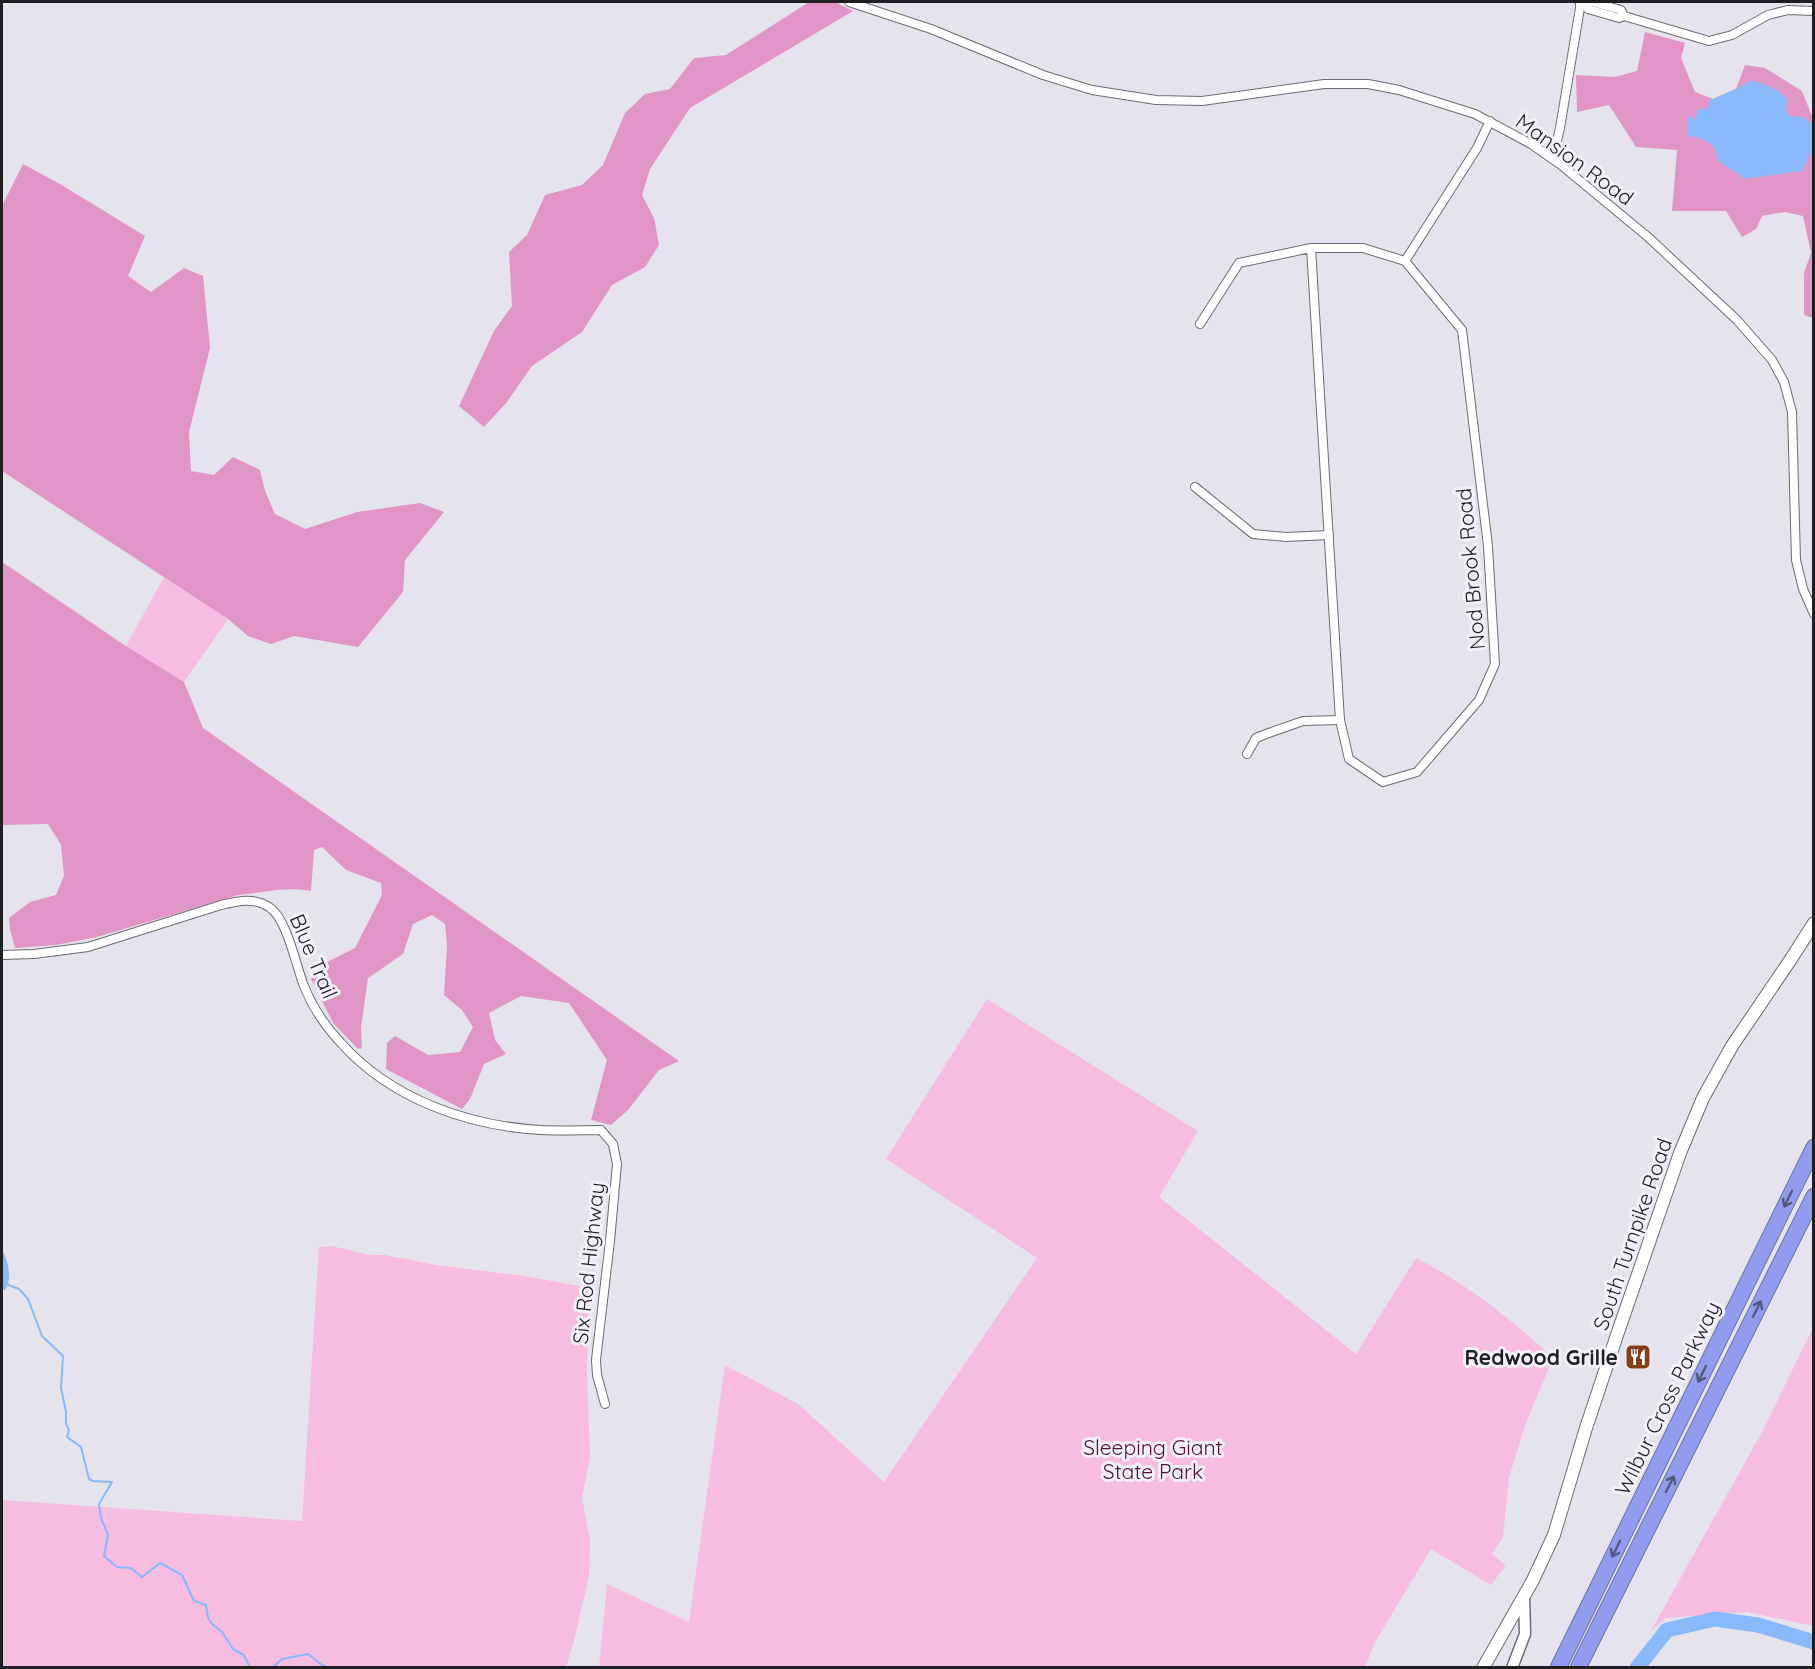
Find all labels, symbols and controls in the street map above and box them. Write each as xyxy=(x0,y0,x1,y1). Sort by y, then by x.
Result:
street label: Mansion Road xyxy=(1511,108,1639,210)
street label: Nod Brook Road xyxy=(1450,487,1490,651)
street label: Blue Trail xyxy=(285,910,343,1002)
street label: South Turnpike Road xyxy=(1587,1135,1677,1333)
street label: Six Rod Highway xyxy=(567,1181,609,1345)
one-way arrow xyxy=(1781,1190,1793,1208)
street label: Wilbur Cross Parkway xyxy=(1609,1297,1725,1499)
one-way arrow xyxy=(1752,1301,1763,1319)
restaurant icon: Redwood Grille xyxy=(1623,1342,1653,1372)
place label: Redwood Grille xyxy=(1464,1344,1618,1370)
one-way arrow xyxy=(1695,1365,1707,1383)
park label: Sleeping Giant State Park xyxy=(1083,1434,1223,1484)
one-way arrow xyxy=(1664,1475,1676,1493)
one-way arrow xyxy=(1609,1540,1621,1558)

